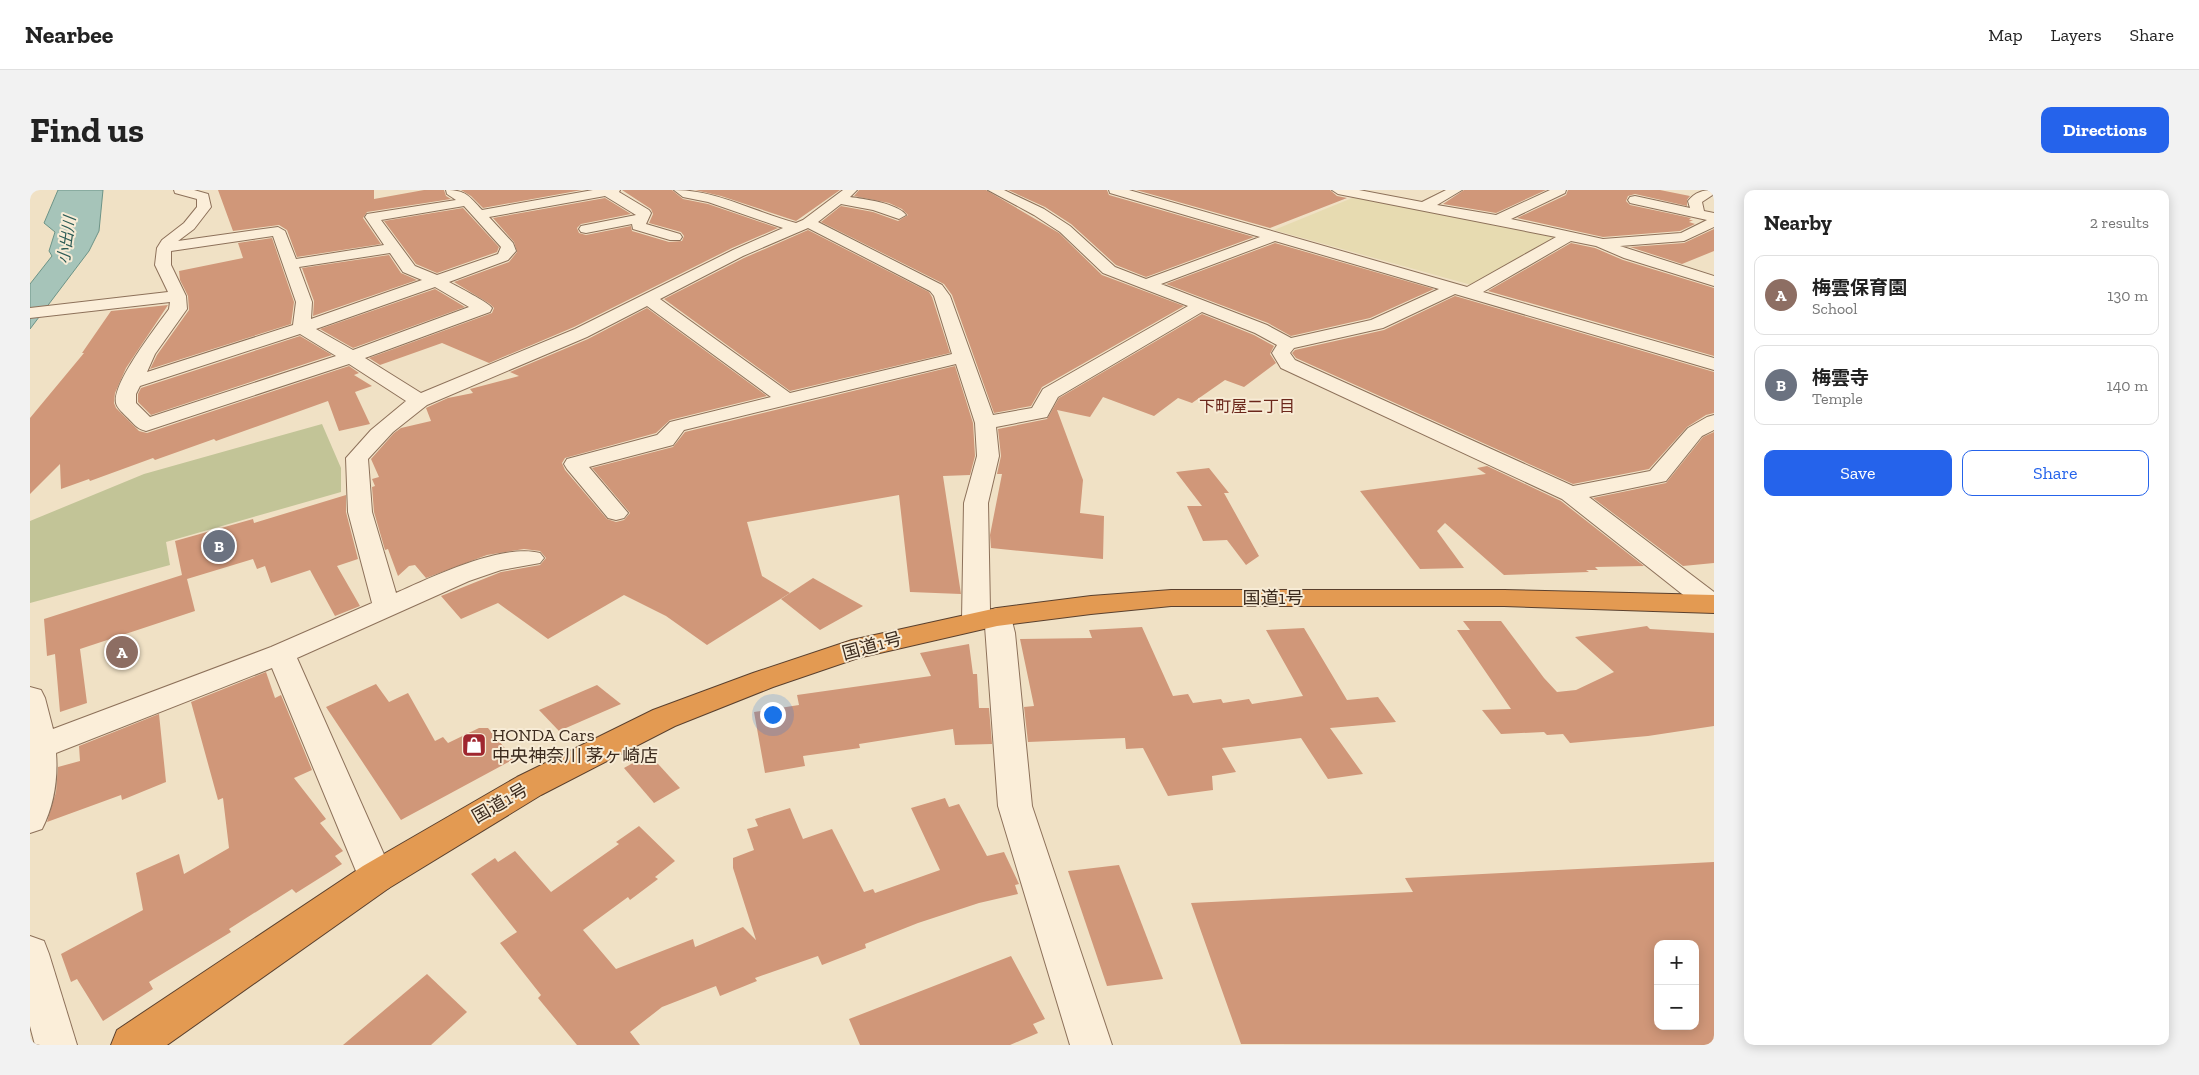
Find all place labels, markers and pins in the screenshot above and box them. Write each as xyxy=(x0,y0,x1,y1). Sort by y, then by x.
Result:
pin: B xyxy=(203,527,235,565)
pin: A xyxy=(106,633,138,671)
place label: HONDA Cars 中央神奈川 茅ヶ崎店 xyxy=(492,724,658,767)
shop icon: HONDA Cars 中央神奈川 茅ヶ崎店 xyxy=(461,732,487,758)

